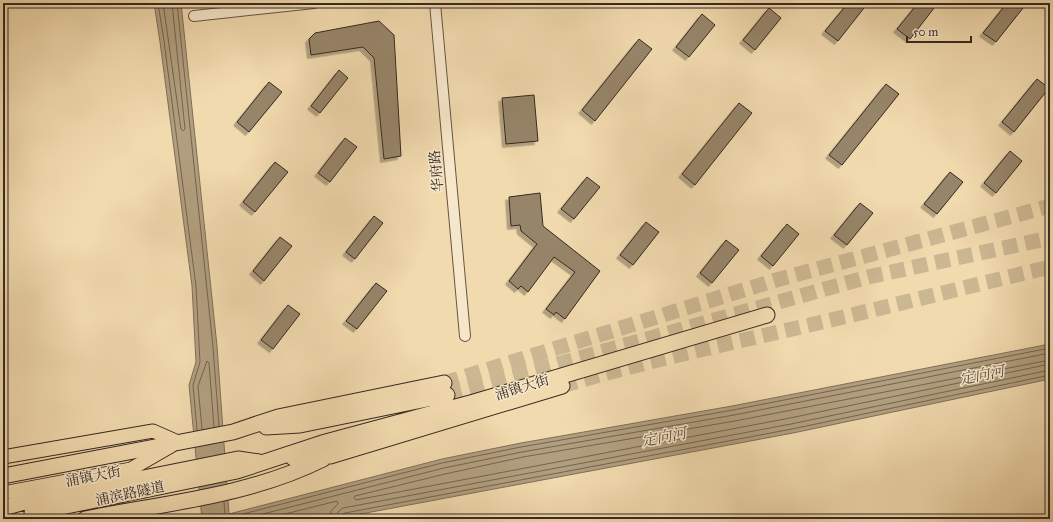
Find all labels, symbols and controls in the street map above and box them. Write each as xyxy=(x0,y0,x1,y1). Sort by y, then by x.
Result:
scale bar xyxy=(907,18,971,44)
text: 50 m xyxy=(913,25,938,39)
street label: 华府路 xyxy=(426,149,447,193)
water label: 定向河 xyxy=(958,361,1009,388)
street label: 浦镇大街 xyxy=(493,371,551,404)
water label: 定向河 xyxy=(640,423,691,450)
street label: 浦镇大街 xyxy=(64,463,122,490)
street label: 浦滨路隧道 xyxy=(94,478,166,509)

